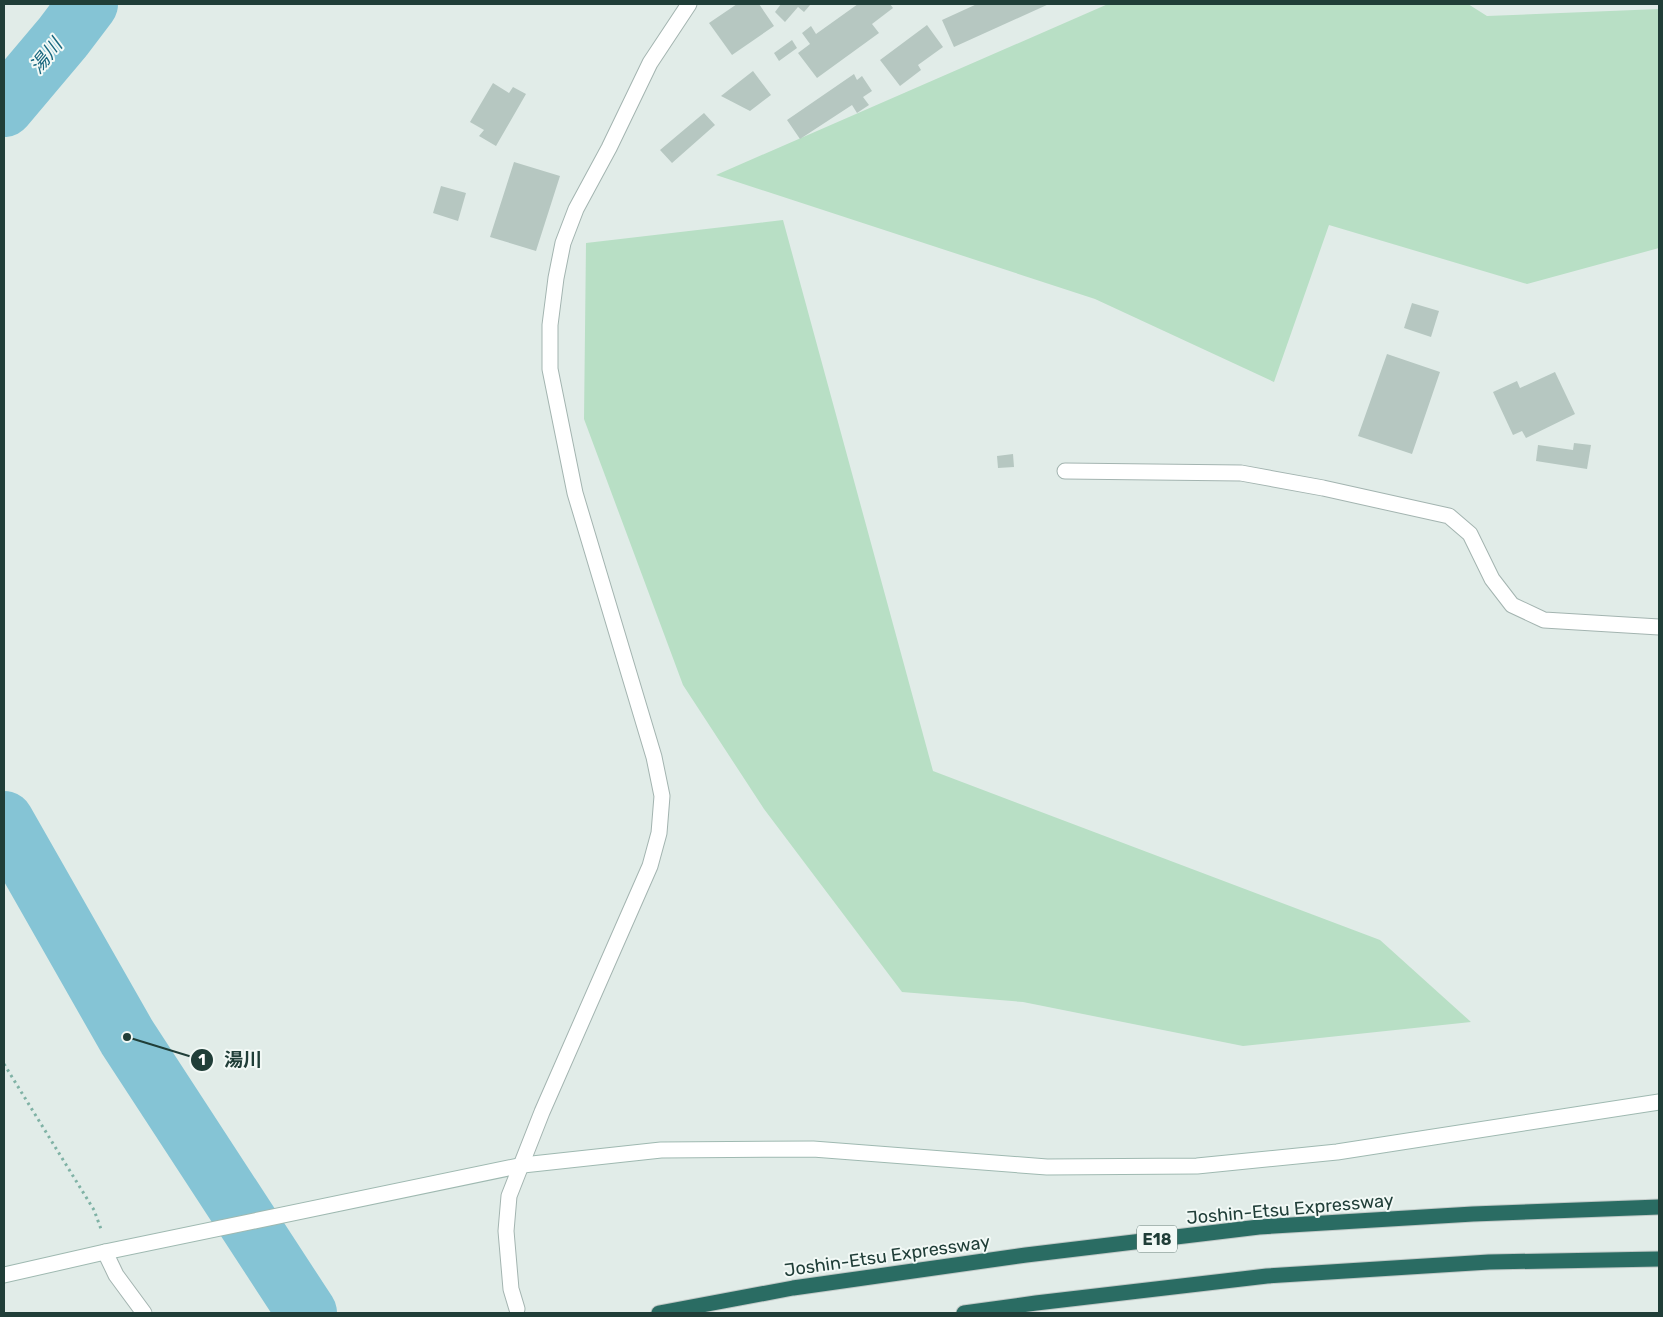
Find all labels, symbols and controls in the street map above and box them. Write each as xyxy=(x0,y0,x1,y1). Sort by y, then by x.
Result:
water label: 湯川 xyxy=(25,32,68,78)
callout: 湯川 xyxy=(189,1043,272,1077)
text: 湯川 xyxy=(224,1048,262,1071)
text: 1 xyxy=(198,1051,206,1069)
street label: Joshin-Etsu Expressway xyxy=(1185,1189,1395,1229)
road number: E18 xyxy=(1137,1226,1177,1252)
street label: Joshin-Etsu Expressway xyxy=(783,1231,992,1281)

